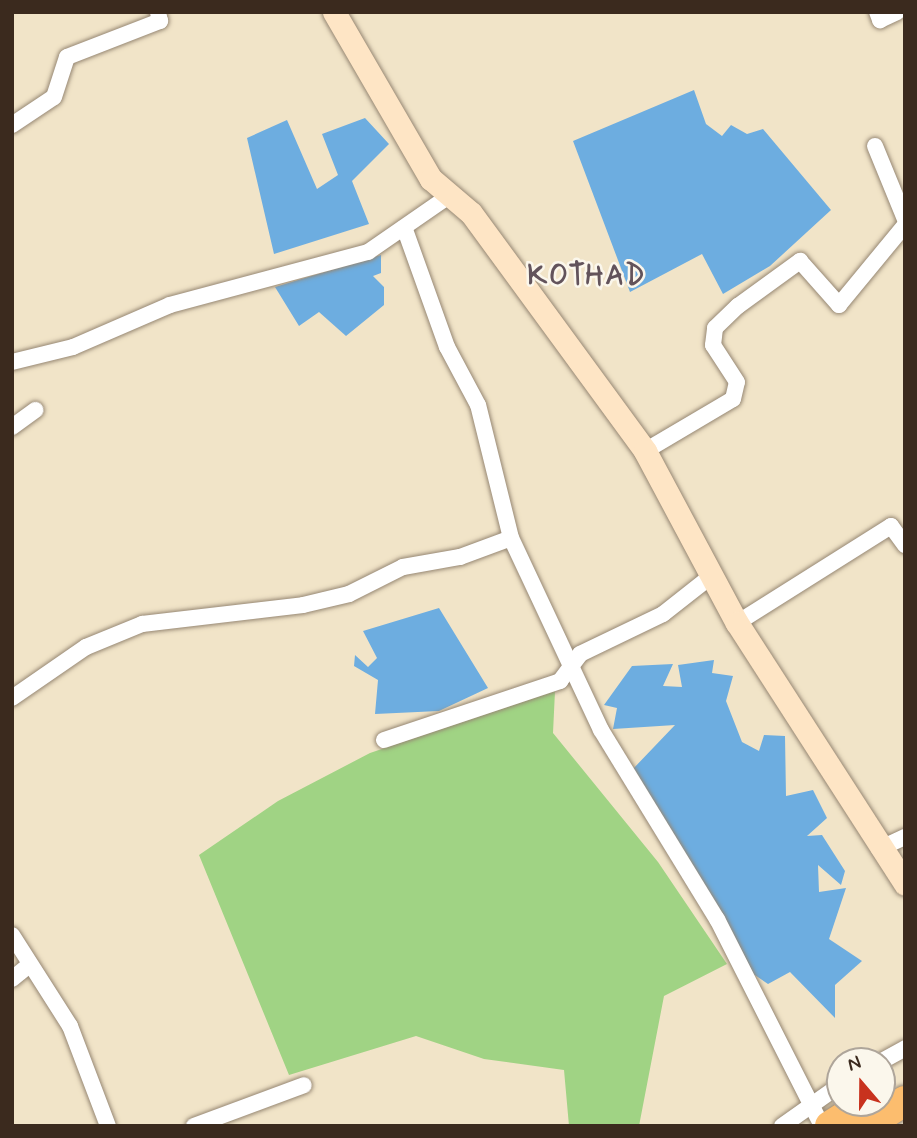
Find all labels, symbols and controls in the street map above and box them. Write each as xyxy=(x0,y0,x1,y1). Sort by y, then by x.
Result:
district label: KOTHAD xyxy=(527,260,647,294)
north arrow xyxy=(826,1047,896,1117)
text: N xyxy=(844,1050,865,1078)

